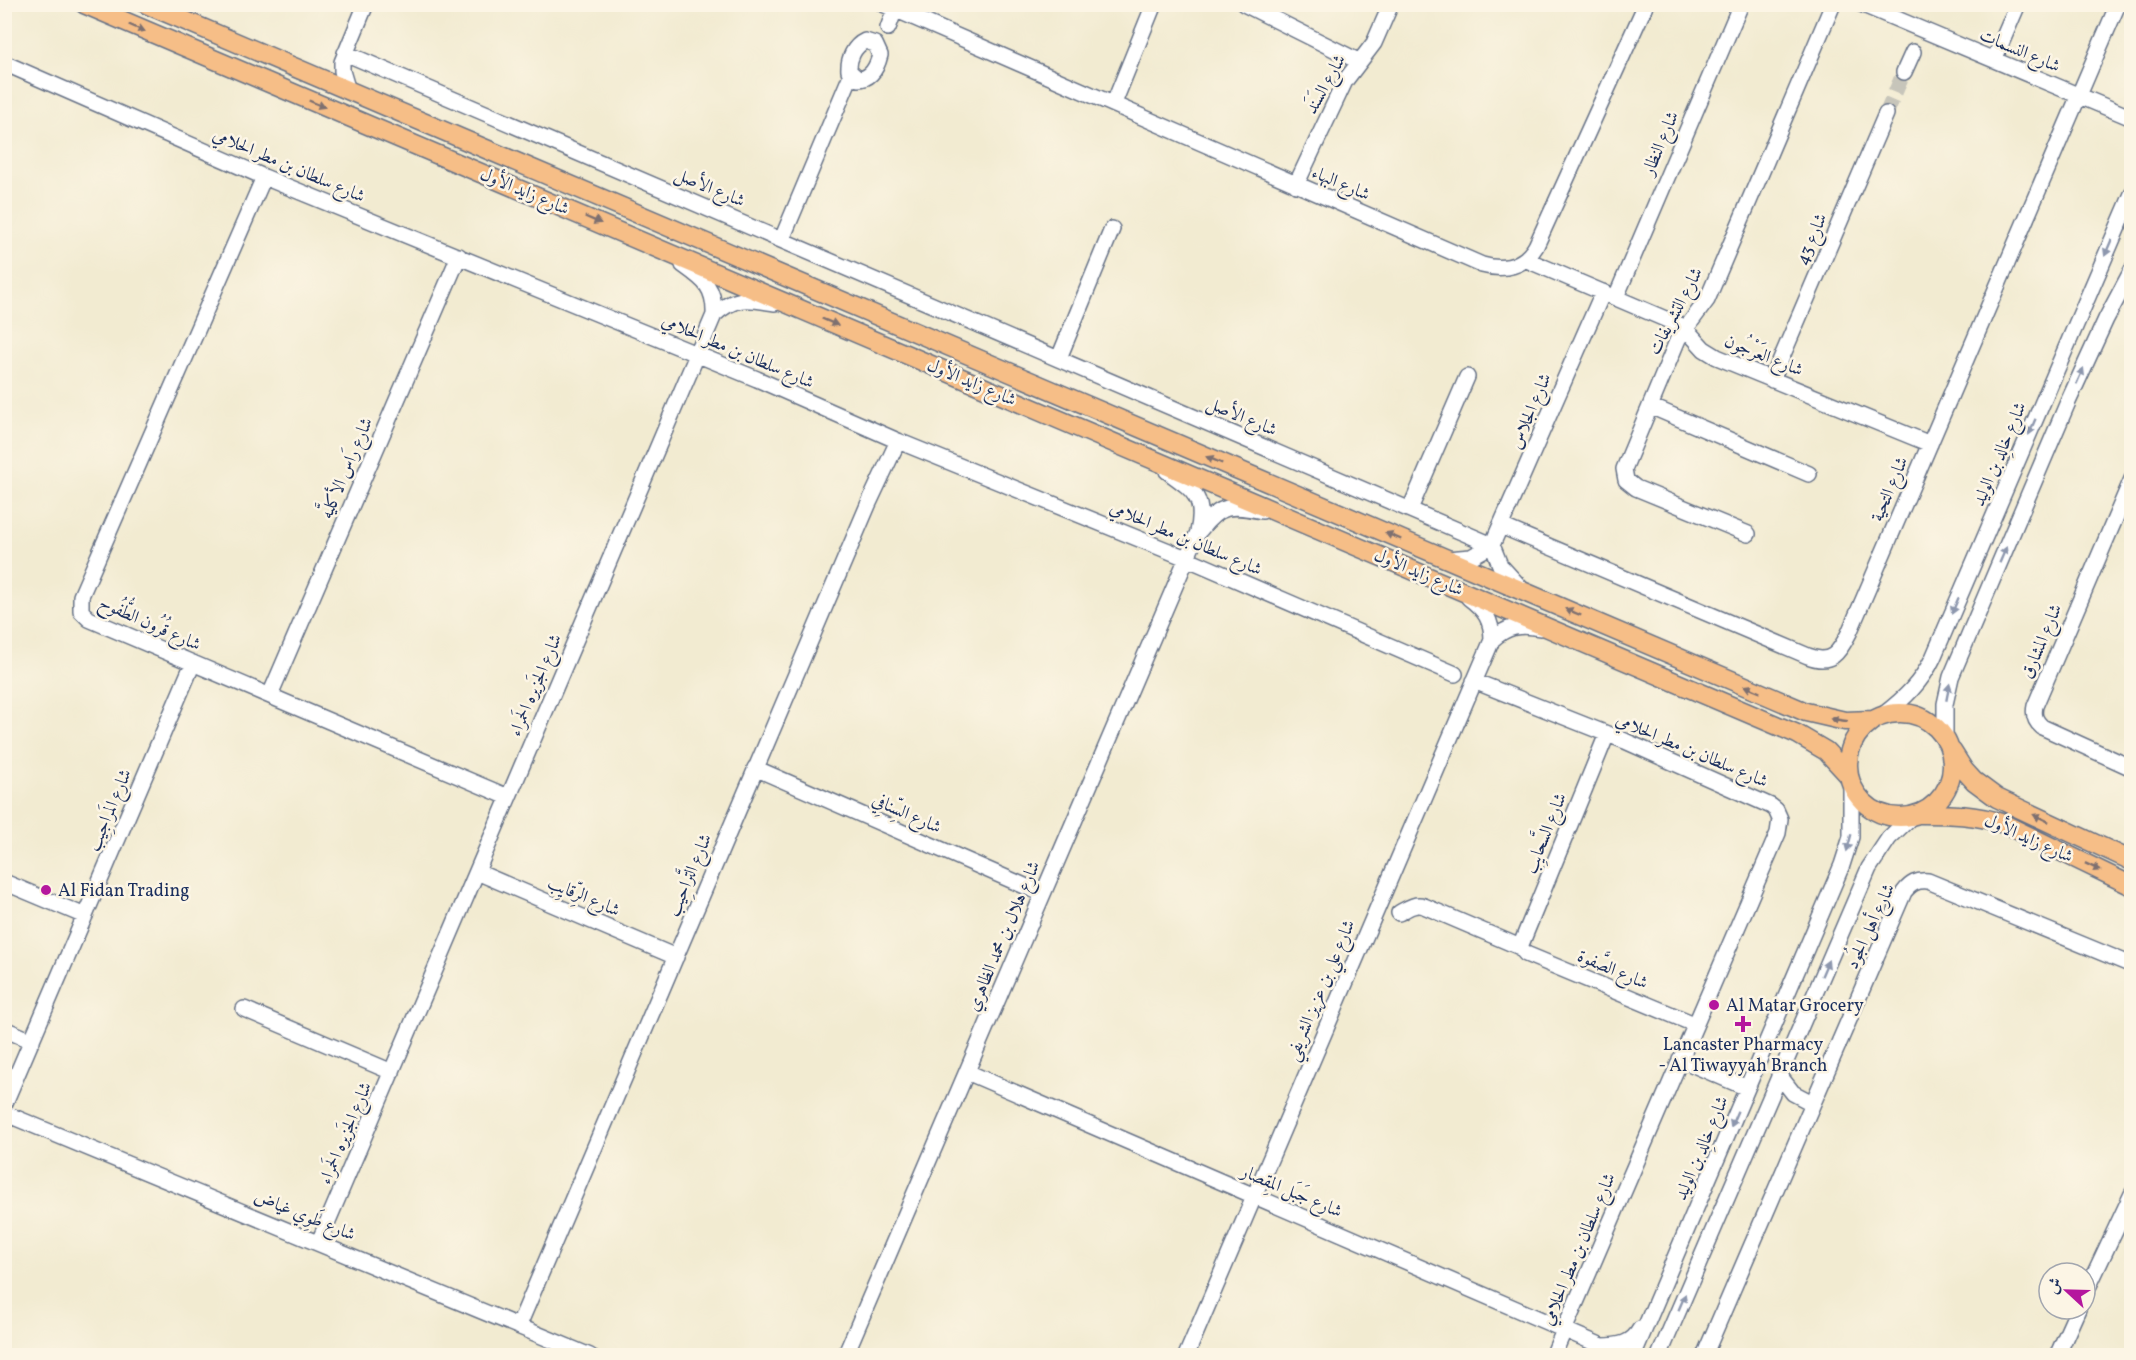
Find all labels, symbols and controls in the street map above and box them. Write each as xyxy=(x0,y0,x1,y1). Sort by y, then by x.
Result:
one-way arrow xyxy=(129,23,147,33)
street label: شارع النسمات xyxy=(1975,23,2064,81)
street label: شارع السَنَد xyxy=(1298,49,1354,120)
one-way arrow xyxy=(308,99,326,109)
street label: شارع النظار xyxy=(1636,108,1687,182)
street label: شارع سلطان بن مطر الحلامي xyxy=(208,123,369,211)
street label: شارع الأصل xyxy=(670,160,749,215)
street label: شارع زايد الأول xyxy=(476,161,574,223)
street label: شارع البهاء xyxy=(1307,161,1373,209)
street label: شارع 43 xyxy=(1790,210,1835,270)
one-way arrow xyxy=(585,215,603,225)
one-way arrow xyxy=(2103,239,2113,257)
street label: شارع التشريفات xyxy=(1643,263,1711,361)
street label: شارع سلطان بن مطر الحلامي xyxy=(657,309,818,397)
one-way arrow xyxy=(822,317,840,327)
street label: شارع العَرْجُون xyxy=(1720,326,1808,384)
street label: شارع زايد الأول xyxy=(923,352,1021,414)
one-way arrow xyxy=(2076,368,2085,385)
street label: شارع الجلاس xyxy=(1504,370,1560,454)
street label: شارع الأصل xyxy=(1202,389,1281,444)
street label: شارع خالِد بن الوليد xyxy=(1967,399,2035,511)
street label: شارع رَاس الأكليَّه xyxy=(311,412,381,524)
one-way arrow xyxy=(2027,418,2036,436)
street label: شارع التحية xyxy=(1865,453,1916,526)
one-way arrow xyxy=(1205,454,1223,464)
street label: شارع سلطان بن مطر الحلامي xyxy=(1105,496,1266,584)
one-way arrow xyxy=(1384,531,1402,541)
street label: شارع زايد الأول xyxy=(1370,542,1468,604)
one-way arrow xyxy=(1998,546,2008,564)
street label: شارع قُرُون الطُّفُوح xyxy=(94,585,207,660)
one-way arrow xyxy=(1950,598,1960,616)
street label: شارع المشارق xyxy=(2015,600,2070,683)
one-way arrow xyxy=(1563,607,1581,617)
street label: شارع الجَزيره الحَمراء xyxy=(502,630,570,741)
one-way arrow xyxy=(1944,682,1953,701)
one-way arrow xyxy=(1743,684,1761,693)
street label: شارع سلطان بن مطر الحلامي xyxy=(1611,708,1772,796)
one-way arrow xyxy=(1829,715,1848,724)
street label: شارع المَراجِيب xyxy=(80,765,140,856)
street label: شارع السِّنافِي xyxy=(867,787,945,843)
street label: شارع السَّحايِب xyxy=(1515,788,1575,878)
street label: شارع زايد الأول xyxy=(1980,807,2078,871)
one-way arrow xyxy=(2032,814,2049,823)
street label: شارع التَّراحِيب xyxy=(658,829,720,921)
one-way arrow xyxy=(1844,834,1853,852)
street label: شارع هلال بن محمد الظاهري xyxy=(961,857,1048,1016)
one-way arrow xyxy=(2084,863,2101,872)
street label: شارع الرِّقايِب xyxy=(543,870,624,925)
street label: شارع أهل الجُود xyxy=(1837,878,1903,974)
place label: Al Fidan Trading xyxy=(58,879,189,904)
marker: Al Fidan Trading xyxy=(39,883,53,897)
street label: شارع علي بن عزيز الشريفي xyxy=(1280,916,1366,1067)
street label: شارع الصَّفوة xyxy=(1573,941,1653,997)
one-way arrow xyxy=(1821,959,1830,977)
place label: Al Matar Grocery xyxy=(1726,994,1864,1019)
marker: Al Matar Grocery xyxy=(1707,998,1721,1012)
marker: Lancaster Pharmacy - Al Tiwayyah Branch xyxy=(1736,1017,1750,1031)
place label: Lancaster Pharmacy - Al Tiwayyah Branch xyxy=(1659,1033,1828,1079)
street label: شارع الجَزيره الحَمراء xyxy=(312,1078,380,1189)
street label: شارع خالِد بن الوليد xyxy=(1669,1093,1737,1205)
one-way arrow xyxy=(1729,1111,1739,1129)
street label: شارع جَبَل المِقصار xyxy=(1235,1157,1347,1226)
street label: شارع سلطان بن مطر الحلامي xyxy=(1536,1169,1624,1330)
street label: شارع طَوِي غياض xyxy=(250,1183,360,1249)
north arrow xyxy=(2037,1261,2097,1321)
text: ش xyxy=(2042,1275,2068,1298)
one-way arrow xyxy=(1677,1292,1687,1310)

